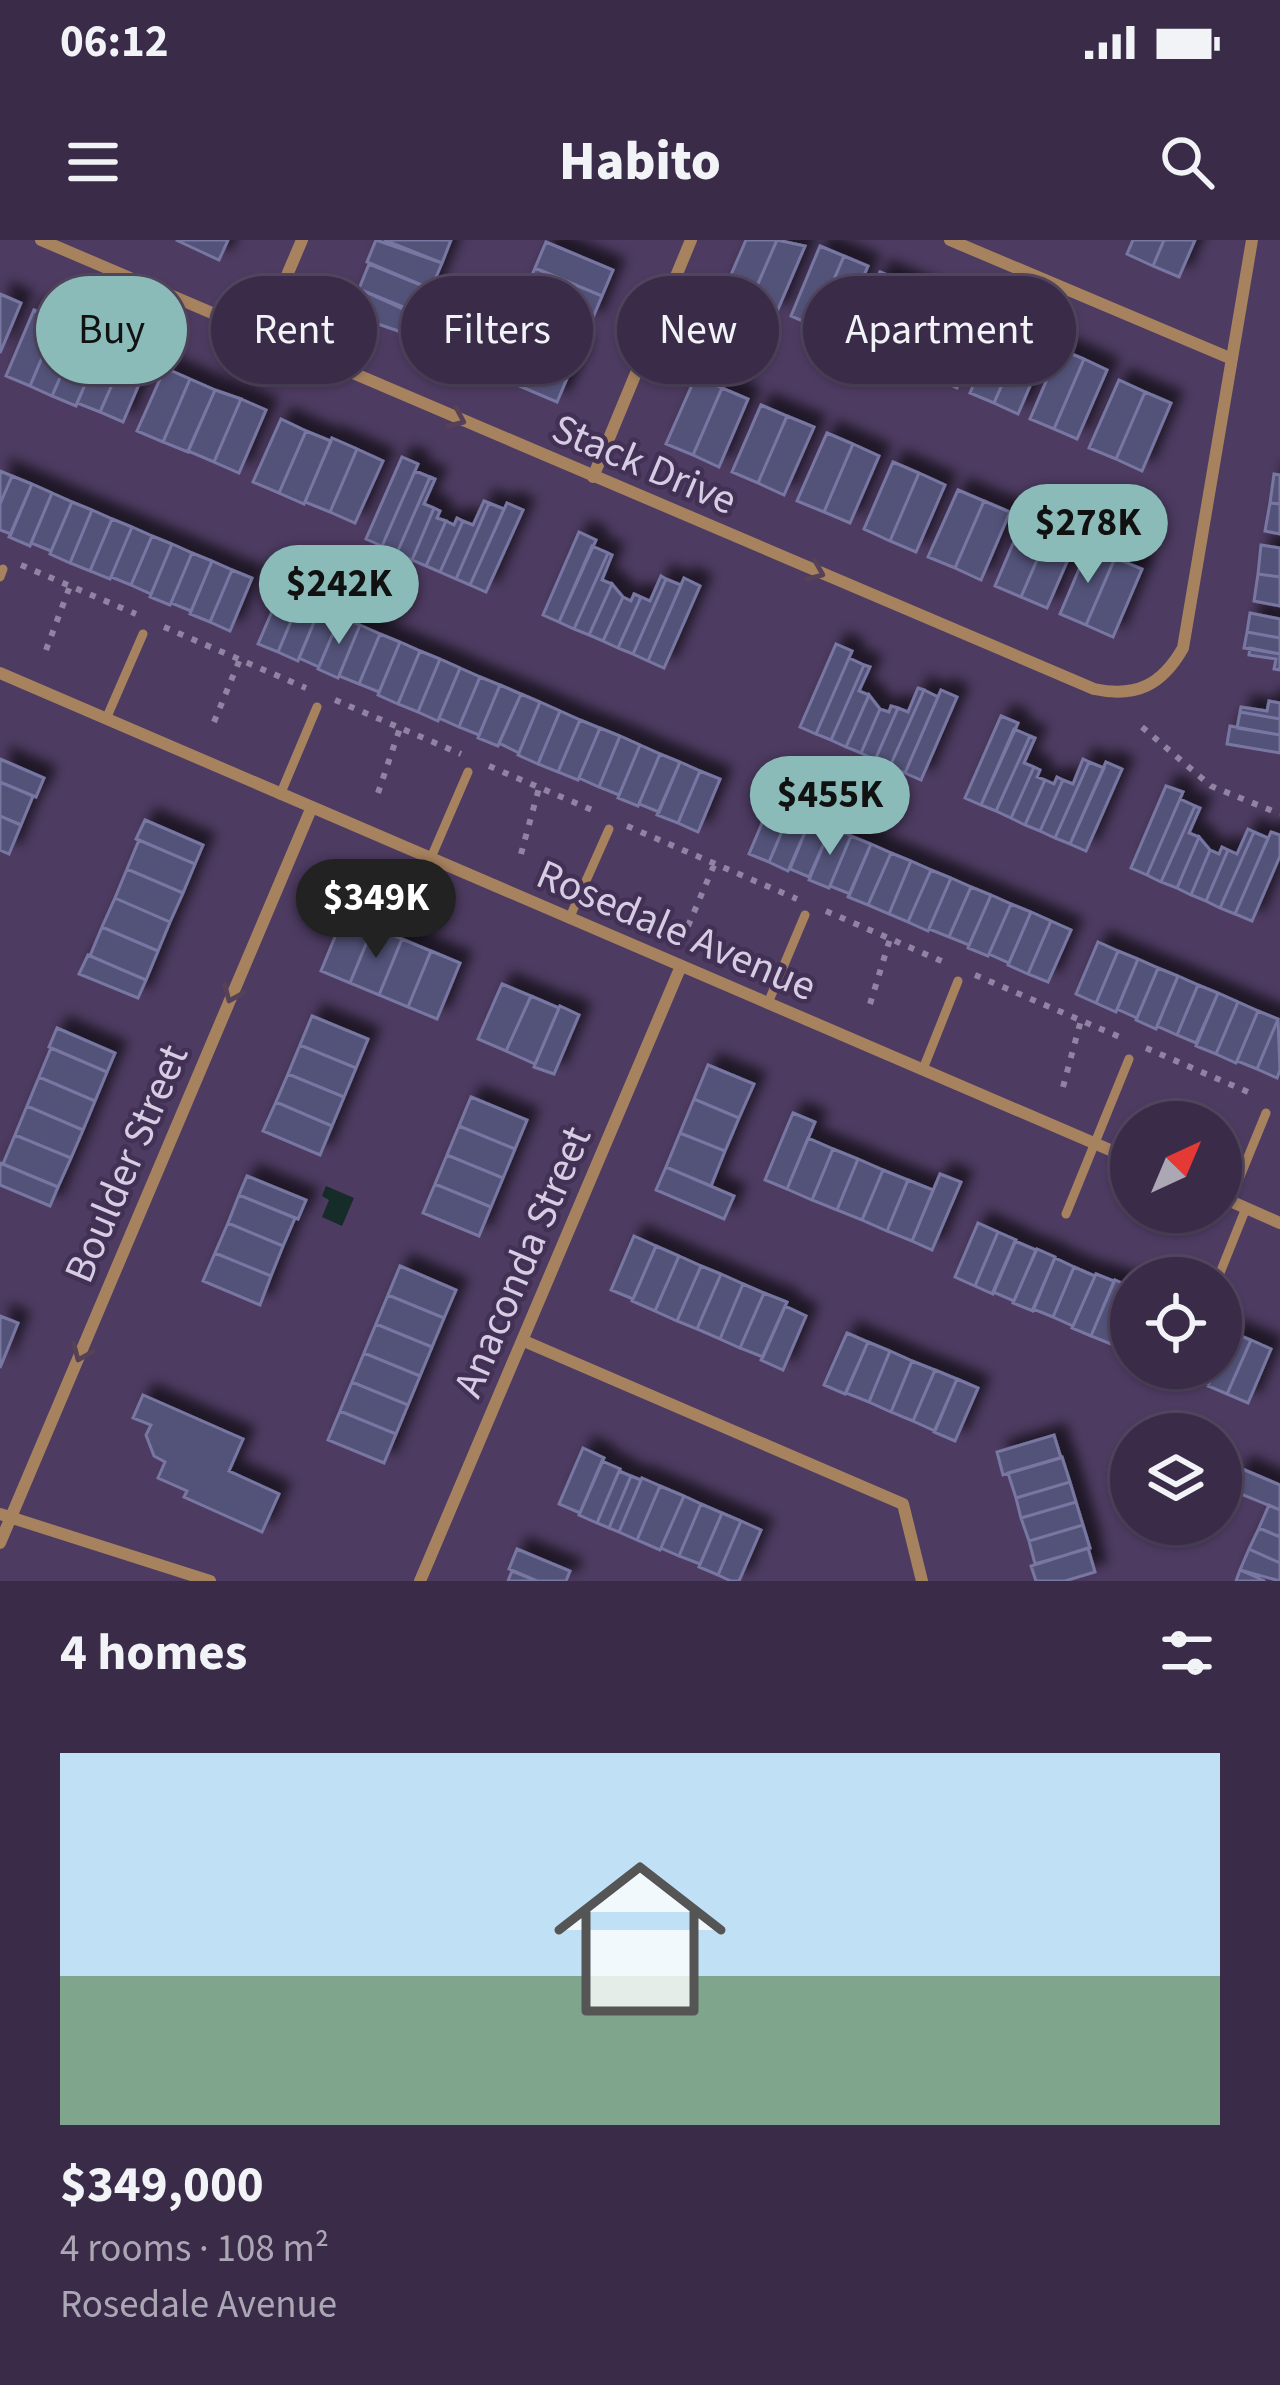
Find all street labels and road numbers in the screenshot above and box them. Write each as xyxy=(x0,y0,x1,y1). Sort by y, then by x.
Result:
street label: Stack Drive xyxy=(543,399,746,531)
street label: Rosedale Avenue xyxy=(527,845,825,1017)
street label: Boulder Street xyxy=(50,1035,204,1292)
street label: Anaconda Street xyxy=(439,1117,607,1407)

